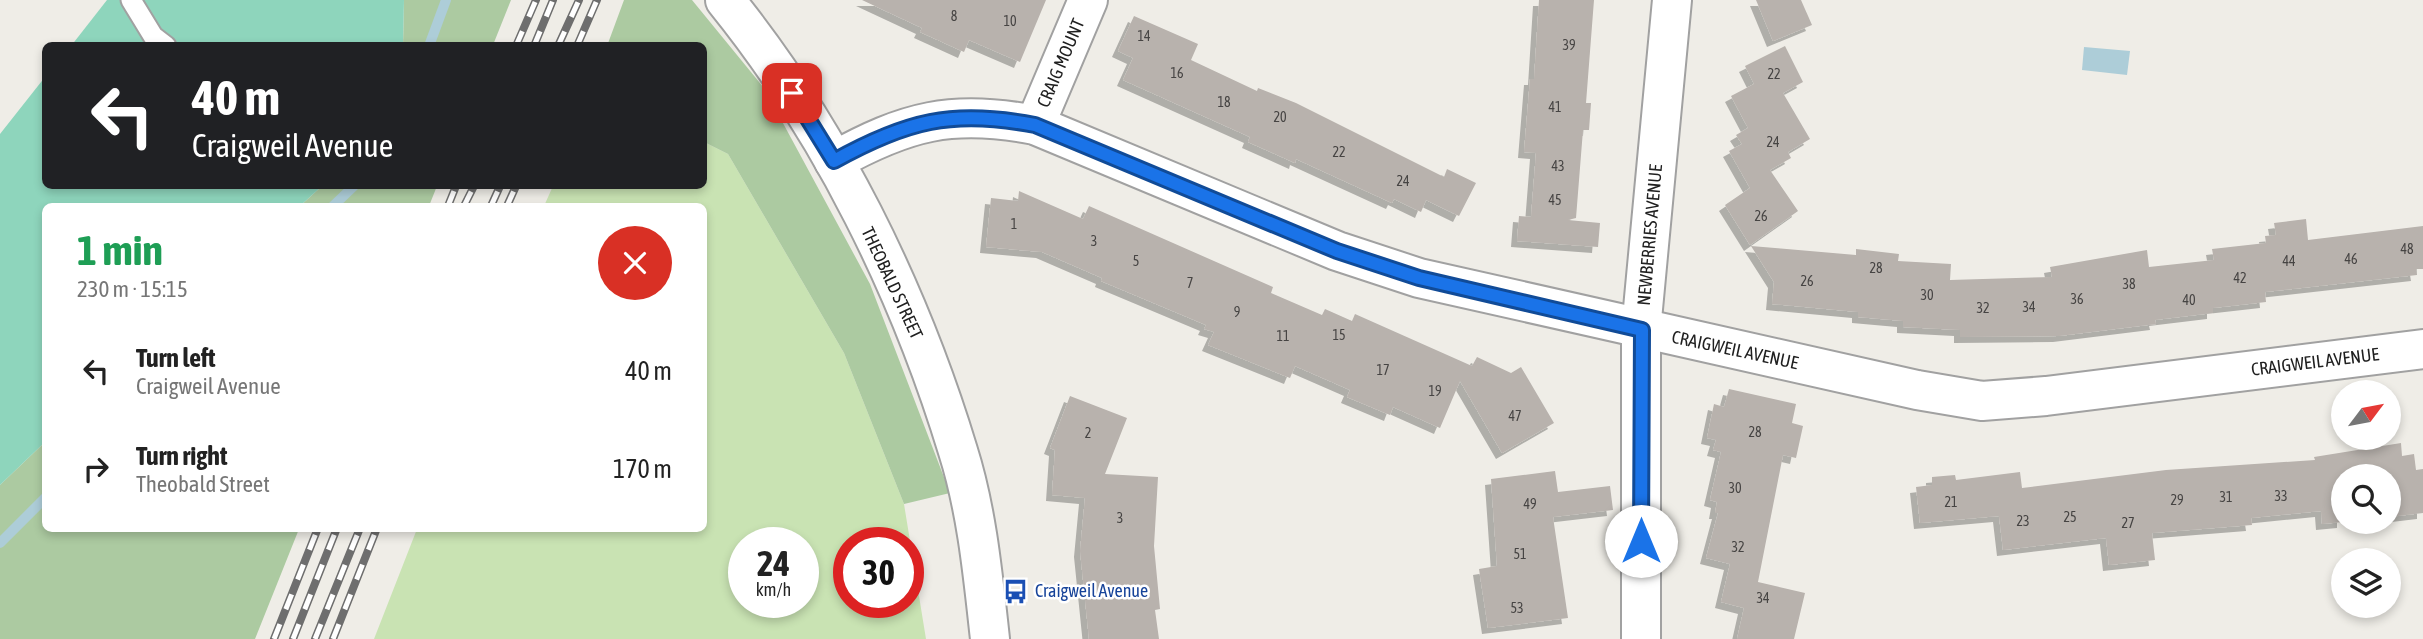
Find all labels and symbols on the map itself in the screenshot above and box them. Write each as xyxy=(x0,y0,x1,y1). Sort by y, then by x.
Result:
house number: 8 xyxy=(951,8,958,24)
house number: 10 xyxy=(1003,13,1017,29)
street label: CRAIG MOUNT xyxy=(1032,15,1089,110)
house number: 14 xyxy=(1137,28,1151,44)
house number: 39 xyxy=(1562,37,1576,53)
pin xyxy=(762,63,822,123)
house number: 16 xyxy=(1170,65,1184,81)
house number: 22 xyxy=(1767,66,1781,82)
house number: 18 xyxy=(1217,94,1231,110)
house number: 41 xyxy=(1548,99,1562,115)
house number: 20 xyxy=(1273,109,1287,125)
house number: 24 xyxy=(1766,134,1780,150)
house number: 22 xyxy=(1332,144,1346,160)
house number: 43 xyxy=(1551,158,1565,174)
street label: NEWBERRIES AVENUE xyxy=(1633,163,1666,306)
house number: 24 xyxy=(1396,173,1410,189)
house number: 45 xyxy=(1548,192,1562,208)
house number: 26 xyxy=(1754,208,1768,224)
house number: 1 xyxy=(1011,216,1017,232)
street label: THEOBALD STREET xyxy=(857,223,928,342)
house number: 3 xyxy=(1091,233,1097,249)
house number: 48 xyxy=(2400,241,2414,257)
house number: 46 xyxy=(2344,251,2358,267)
house number: 5 xyxy=(1133,253,1139,269)
house number: 44 xyxy=(2282,253,2296,269)
house number: 28 xyxy=(1869,260,1883,276)
house number: 42 xyxy=(2233,270,2247,286)
house number: 26 xyxy=(1800,273,1814,289)
house number: 7 xyxy=(1187,275,1193,291)
house number: 38 xyxy=(2122,276,2136,292)
house number: 30 xyxy=(1920,287,1934,303)
house number: 36 xyxy=(2070,291,2084,307)
house number: 40 xyxy=(2182,292,2196,308)
house number: 34 xyxy=(2022,299,2036,315)
house number: 32 xyxy=(1976,300,1990,316)
house number: 9 xyxy=(1234,304,1240,320)
street label: CRAIGWEIL AVENUE xyxy=(1670,326,1801,373)
house number: 15 xyxy=(1332,327,1346,343)
house number: 11 xyxy=(1276,328,1290,344)
street label: CRAIGWEIL AVENUE xyxy=(2250,343,2380,380)
house number: 17 xyxy=(1376,362,1390,378)
north arrow xyxy=(2331,380,2401,450)
house number: 19 xyxy=(1428,383,1442,399)
house number: 47 xyxy=(1508,408,1522,424)
house number: 28 xyxy=(1748,424,1762,440)
house number: 2 xyxy=(1085,425,1091,441)
house number: 30 xyxy=(1728,480,1742,496)
house number: 33 xyxy=(2274,488,2288,504)
house number: 31 xyxy=(2219,489,2233,505)
house number: 29 xyxy=(2170,492,2184,508)
house number: 21 xyxy=(1944,494,1958,510)
house number: 49 xyxy=(1523,496,1537,512)
position arrow xyxy=(1604,504,1678,578)
house number: 25 xyxy=(2063,509,2077,525)
house number: 3 xyxy=(1117,510,1123,526)
house number: 23 xyxy=(2016,513,2030,529)
house number: 27 xyxy=(2121,515,2135,531)
speed limit sign: 30 xyxy=(833,527,924,618)
house number: 32 xyxy=(1731,539,1745,555)
house number: 51 xyxy=(1513,546,1527,562)
bus stop icon: Craigweil Avenue xyxy=(1001,577,1029,605)
place label: Craigweil Avenue xyxy=(1035,580,1148,601)
house number: 34 xyxy=(1756,590,1770,606)
house number: 53 xyxy=(1510,600,1524,616)

